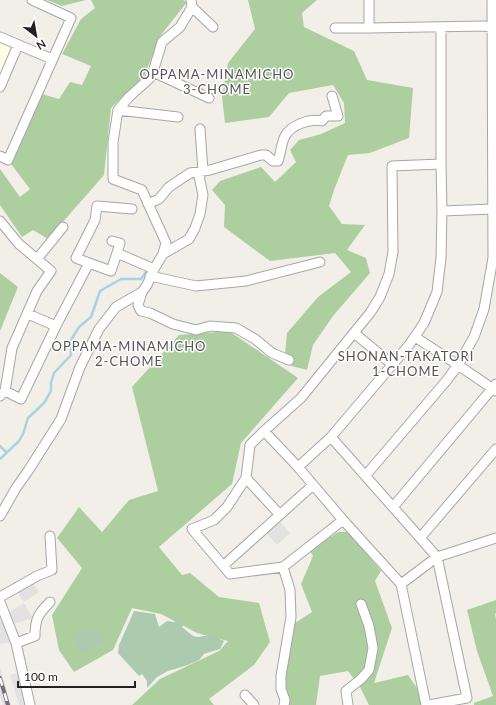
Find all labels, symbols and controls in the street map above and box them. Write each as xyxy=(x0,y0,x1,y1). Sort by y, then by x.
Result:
north arrow xyxy=(16,16,56,56)
text: N xyxy=(34,37,48,53)
district label: OPPAMA-MINAMICHO 3-CHOME xyxy=(139,66,295,97)
district label: OPPAMA-MINAMICHO 2-CHOME xyxy=(51,338,207,369)
district label: SHONAN-TAKATORI 1-CHOME xyxy=(338,348,474,379)
scale bar xyxy=(18,663,135,689)
text: 100 m xyxy=(24,669,58,684)

